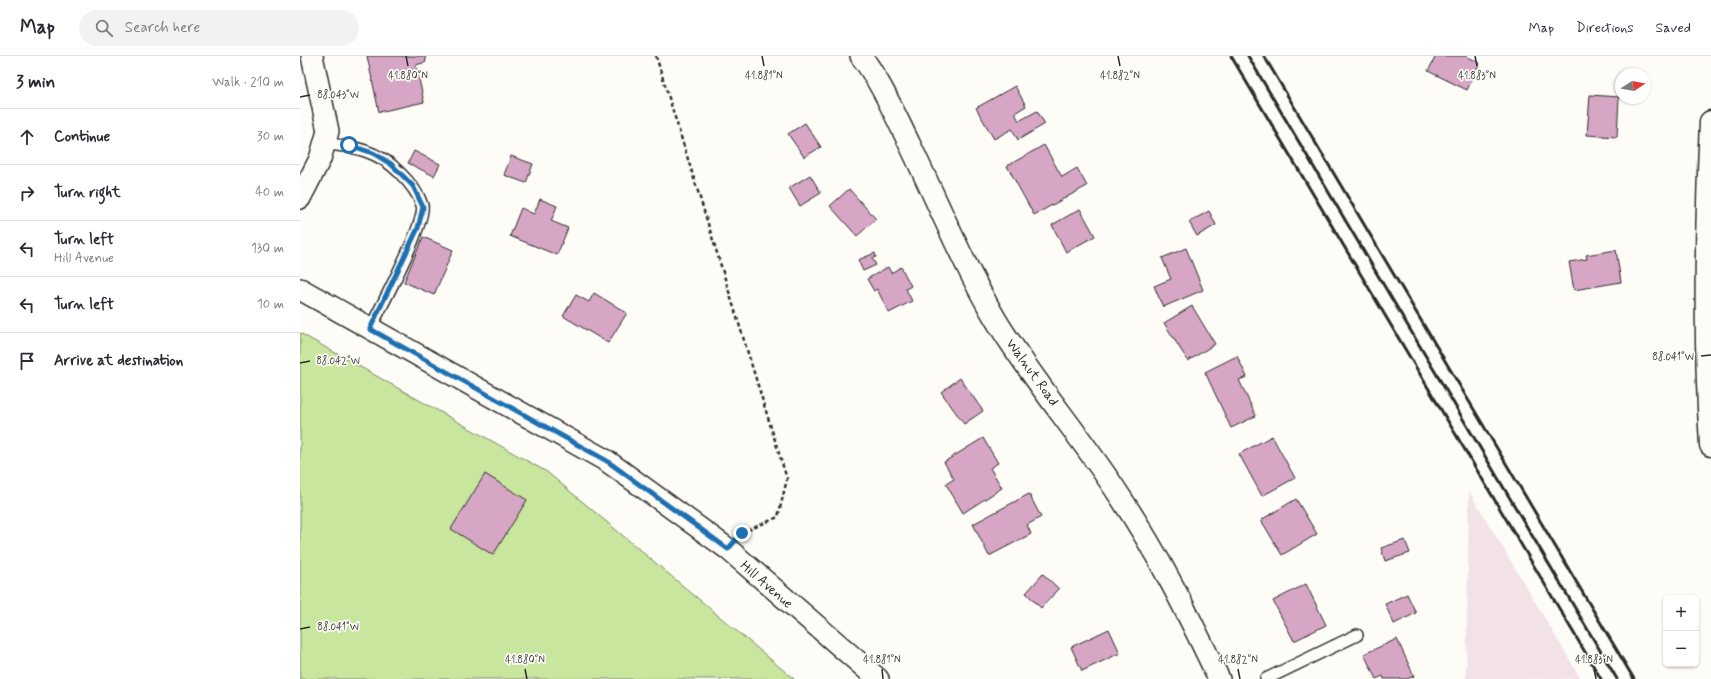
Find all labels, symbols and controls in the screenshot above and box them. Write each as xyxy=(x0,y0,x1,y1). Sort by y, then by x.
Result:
search box xyxy=(79,10,359,46)
text: Map xyxy=(20,15,55,40)
icon: search xyxy=(93,17,115,39)
text: Search here xyxy=(125,18,200,38)
text: Map xyxy=(1528,19,1554,37)
text: Directions xyxy=(1576,19,1634,37)
text: Saved xyxy=(1656,19,1691,37)
north arrow xyxy=(1615,68,1651,104)
text: 41.880°N xyxy=(388,69,428,83)
text: 41.881°N xyxy=(745,69,783,83)
text: 41.882°N xyxy=(1100,69,1140,83)
text: 41.883°N xyxy=(1458,69,1496,83)
text: 3 min xyxy=(16,71,55,93)
text: Walk · 210 m xyxy=(212,74,284,91)
text: 88.043°W xyxy=(317,88,359,102)
icon: ahead xyxy=(16,126,38,148)
text: Continue xyxy=(54,127,110,147)
text: 30 m xyxy=(257,128,284,145)
route start xyxy=(340,136,358,154)
icon: right xyxy=(16,182,38,204)
text: Turn right xyxy=(54,183,121,203)
text: 40 m xyxy=(255,184,284,201)
text: Turn left xyxy=(54,230,114,250)
icon: left xyxy=(16,238,38,260)
text: 130 m xyxy=(251,240,284,257)
text: Hill Avenue xyxy=(54,250,114,267)
icon: left xyxy=(16,294,38,316)
text: Turn left xyxy=(54,295,114,315)
text: 10 m xyxy=(257,296,284,313)
street label: Walnut Road xyxy=(1002,335,1063,410)
icon: arrive xyxy=(16,350,38,372)
text: 88.041°W xyxy=(1652,350,1694,364)
text: Arrive at destination xyxy=(54,351,183,371)
text: 88.042°W xyxy=(316,354,360,368)
route end xyxy=(733,524,751,542)
street label: Hill Avenue xyxy=(736,557,797,613)
map controls xyxy=(1663,595,1699,667)
button: + xyxy=(1663,595,1699,631)
text: 88.041°W xyxy=(317,620,359,634)
button: − xyxy=(1663,631,1699,667)
text: 41.880°N xyxy=(505,653,545,667)
text: 41.881°N xyxy=(863,653,901,667)
text: 41.882°N xyxy=(1218,653,1258,667)
text: 41.883°N xyxy=(1575,653,1613,667)

